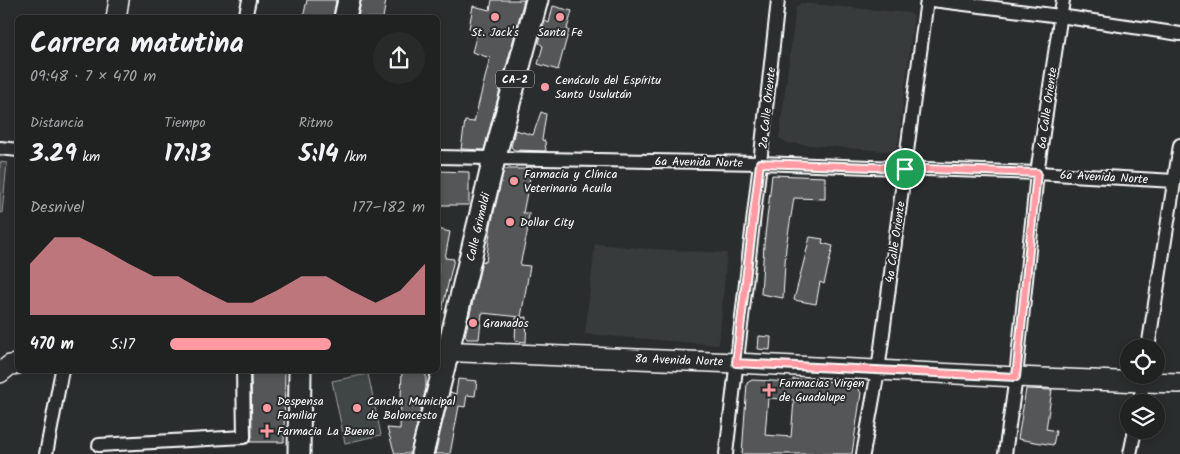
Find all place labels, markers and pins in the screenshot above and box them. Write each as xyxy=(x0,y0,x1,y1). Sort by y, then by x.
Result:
marker: St. Jack's xyxy=(489,11,501,23)
marker: Santa Fe xyxy=(554,11,566,23)
place label: St. Jack's xyxy=(471,23,519,42)
place label: Santa Fe xyxy=(537,23,583,42)
place label: Cenáculo del Espíritu Santo Usulután xyxy=(555,71,661,104)
marker: Cenáculo del Espíritu Santo Usulután xyxy=(539,81,551,93)
pin xyxy=(884,148,926,190)
place label: Farmacia y Clínica Veterinaria Acuila xyxy=(524,165,618,198)
marker: Farmacia y Clínica Veterinaria Acuila xyxy=(508,175,520,187)
place label: Dollar City xyxy=(520,213,574,232)
marker: Dollar City xyxy=(504,216,516,228)
place label: Granados xyxy=(483,314,529,333)
marker: Granados xyxy=(467,317,479,329)
place label: Farmacias Virgen de Guadalupe xyxy=(779,374,865,407)
marker: Farmacias Virgen de Guadalupe xyxy=(763,384,775,396)
place label: Despensa Familiar xyxy=(277,392,324,425)
place label: Cancha Municipal de Baloncesto xyxy=(367,392,455,425)
marker: Despensa Familiar xyxy=(261,402,273,414)
marker: Cancha Municipal de Baloncesto xyxy=(351,402,363,414)
place label: Farmacia La Buena xyxy=(277,422,375,441)
marker: Farmacia La Buena xyxy=(261,425,273,437)

